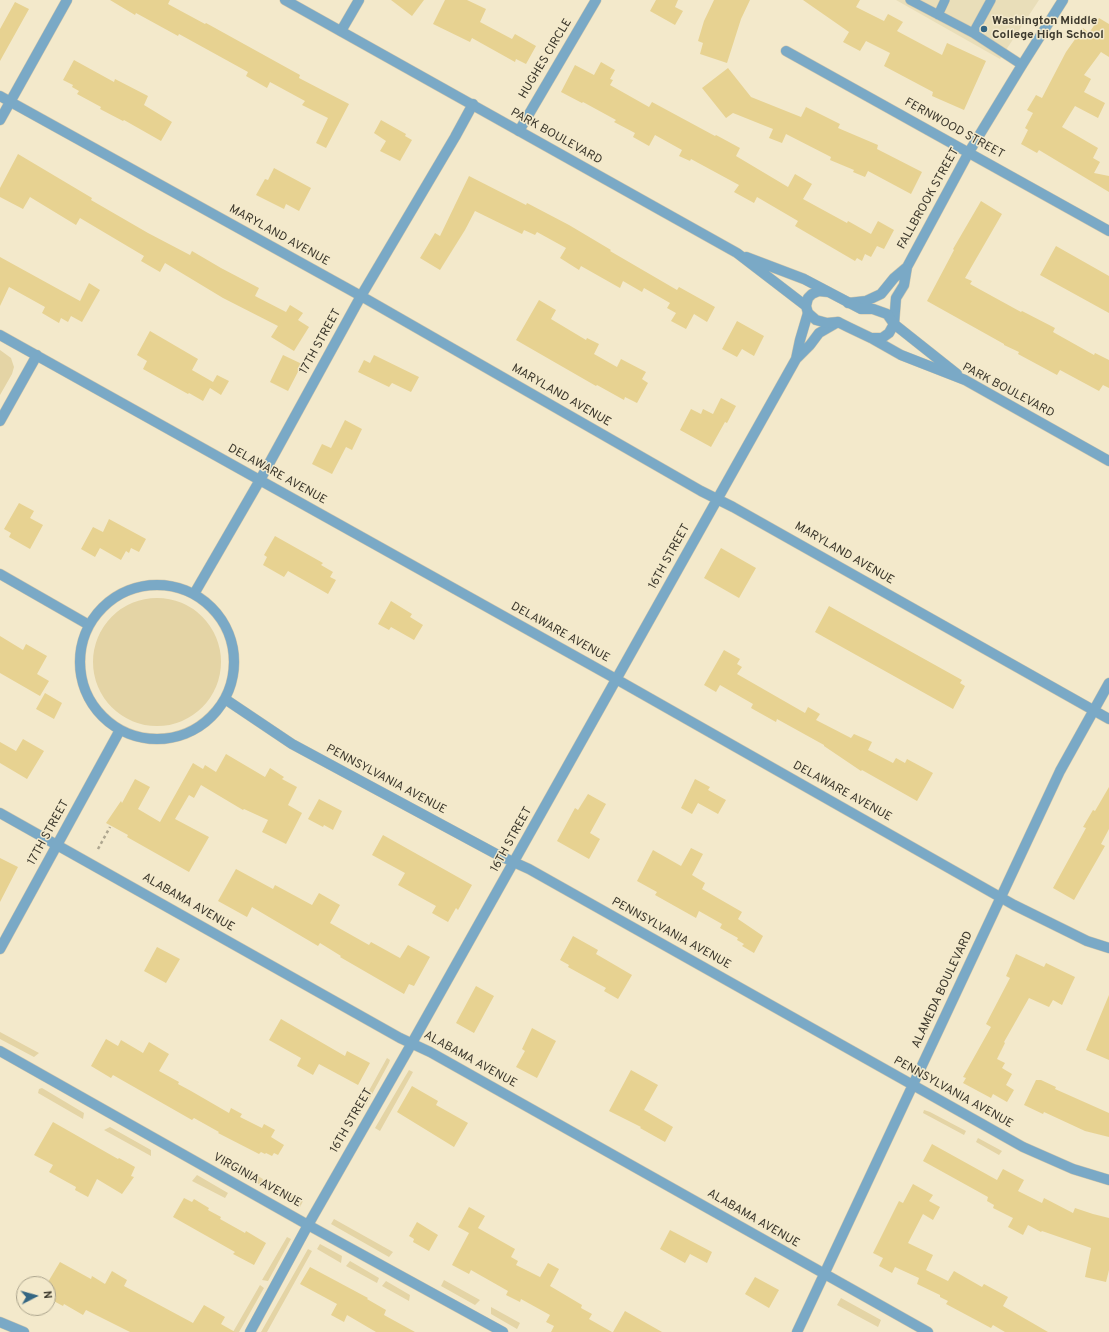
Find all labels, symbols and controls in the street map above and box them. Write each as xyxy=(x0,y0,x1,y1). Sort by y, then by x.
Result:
place label: Washington Middle College High School xyxy=(992,15,1104,43)
street label: HUGHES CIRCLE xyxy=(516,16,576,102)
marker: Washington Middle College High School xyxy=(979,24,989,34)
street label: FERNWOOD STREET xyxy=(902,96,1006,162)
street label: PARK BOULEVARD xyxy=(508,106,604,168)
street label: FALLBROOK STREET xyxy=(895,146,963,252)
street label: MARYLAND AVENUE xyxy=(226,202,332,270)
street label: 17TH STREET xyxy=(297,307,345,377)
street label: PARK BOULEVARD xyxy=(959,361,1057,421)
street label: MARYLAND AVENUE xyxy=(509,362,613,430)
street label: DELAWARE AVENUE xyxy=(225,442,329,508)
street label: MARYLAND AVENUE xyxy=(792,520,896,588)
street label: 16TH STREET xyxy=(646,522,694,592)
street label: DELAWARE AVENUE xyxy=(508,600,612,666)
street label: PENNSYLVANIA AVENUE xyxy=(323,742,449,818)
street label: DELAWARE AVENUE xyxy=(790,759,894,825)
street label: 17TH STREET xyxy=(25,798,73,868)
street label: 16TH STREET xyxy=(488,805,536,875)
street label: ALABAMA AVENUE xyxy=(139,871,237,935)
street label: PENNSYLVANIA AVENUE xyxy=(609,895,733,973)
street label: ALAMEDA BOULEVARD xyxy=(910,929,976,1051)
street label: ALABAMA AVENUE xyxy=(421,1028,519,1092)
street label: PENNSYLVANIA AVENUE xyxy=(891,1054,1015,1132)
street label: 16TH STREET xyxy=(328,1086,376,1156)
street label: VIRGINIA AVENUE xyxy=(210,1151,304,1211)
street label: ALABAMA AVENUE xyxy=(704,1187,802,1251)
north arrow xyxy=(16,1276,56,1316)
text: N xyxy=(40,1290,54,1300)

